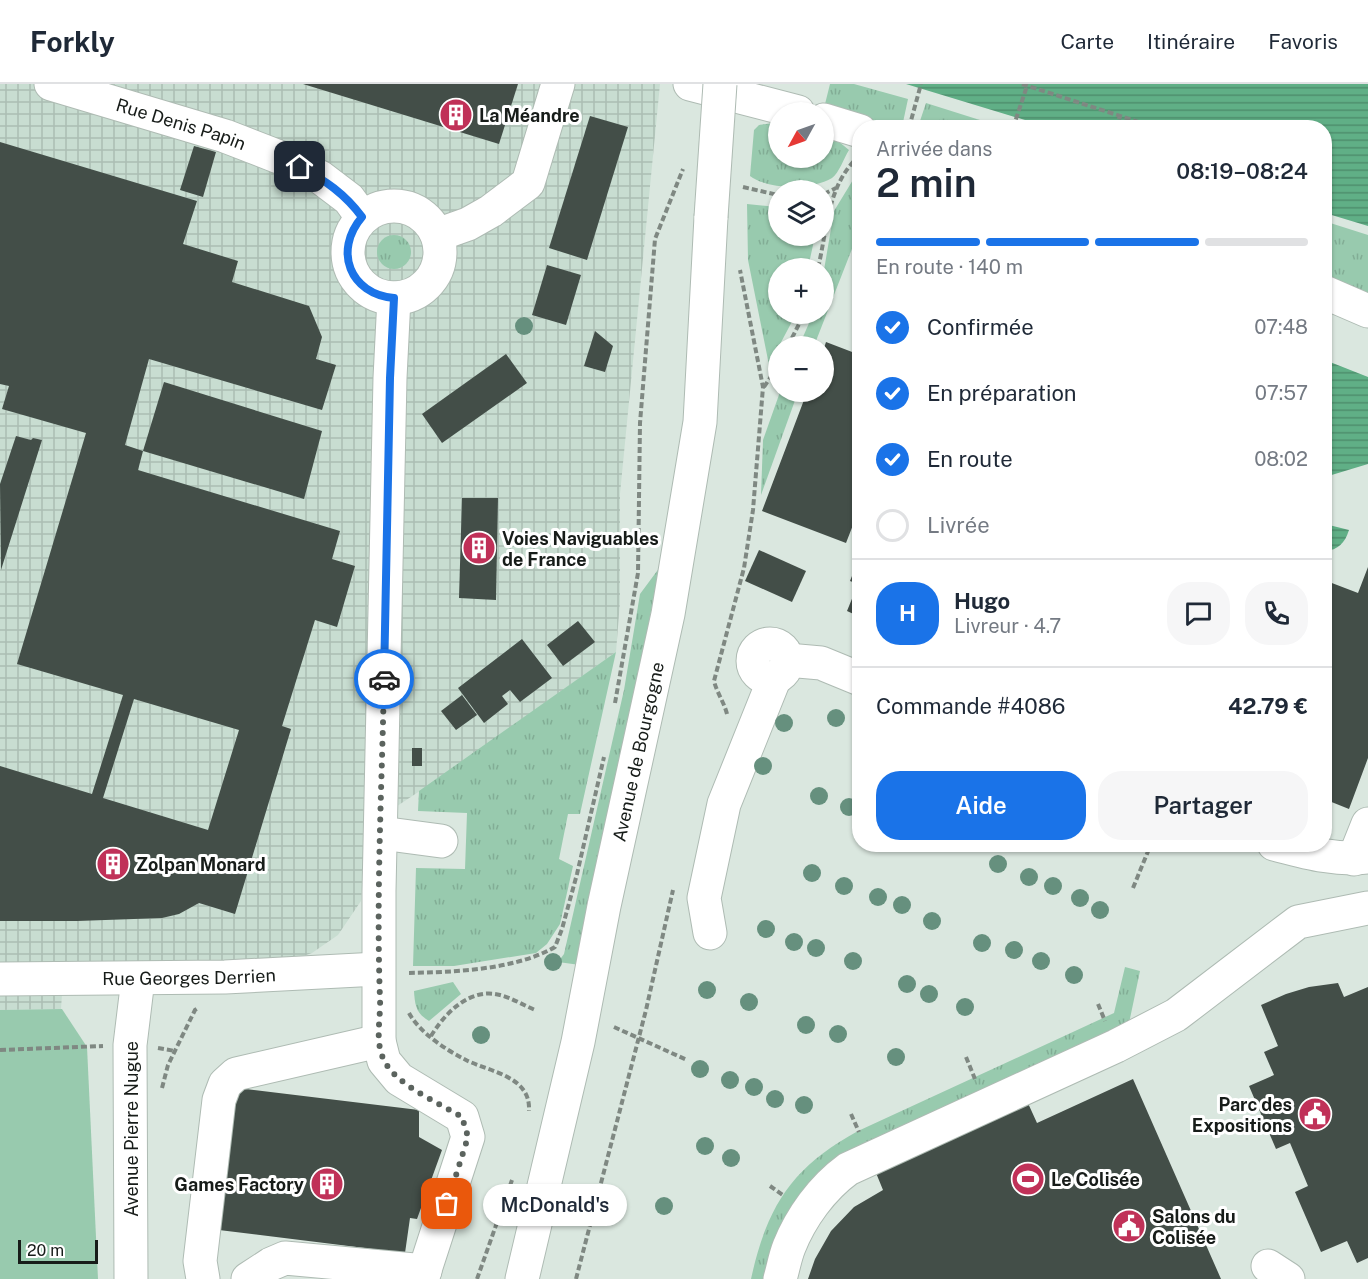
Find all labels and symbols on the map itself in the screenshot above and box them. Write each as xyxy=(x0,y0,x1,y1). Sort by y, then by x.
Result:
street label: Rue Denis Papin xyxy=(114,94,249,154)
building icon: La Méandre xyxy=(438,97,474,133)
north arrow xyxy=(768,102,834,168)
place label: La Méandre xyxy=(479,105,580,126)
pin xyxy=(274,141,325,192)
place label: Voies Naviguables de France xyxy=(502,528,659,570)
building icon: Voies Naviguables de France xyxy=(461,530,497,566)
courier xyxy=(354,649,414,709)
street label: Avenue de Bourgogne xyxy=(608,660,668,844)
building icon: Zolpan Monard xyxy=(95,846,131,882)
place label: Zolpan Monard xyxy=(136,854,266,875)
street label: Rue Georges Derrien xyxy=(102,964,276,989)
street label: Avenue Pierre Nugue xyxy=(121,1041,142,1217)
place label: Parc des Expositions xyxy=(1192,1094,1292,1136)
public building icon: Parc des Expositions xyxy=(1297,1096,1333,1132)
sports icon: Le Colisée xyxy=(1010,1161,1046,1197)
building icon: Games Factory xyxy=(309,1166,345,1202)
place label: Le Colisée xyxy=(1051,1169,1140,1190)
place label: Games Factory xyxy=(174,1174,304,1195)
pin xyxy=(421,1178,472,1229)
callout: McDonald's xyxy=(483,1183,627,1225)
place label: Salons du Colisée xyxy=(1152,1206,1236,1248)
public building icon: Salons du Colisée xyxy=(1111,1208,1147,1244)
scale bar xyxy=(18,1237,98,1264)

